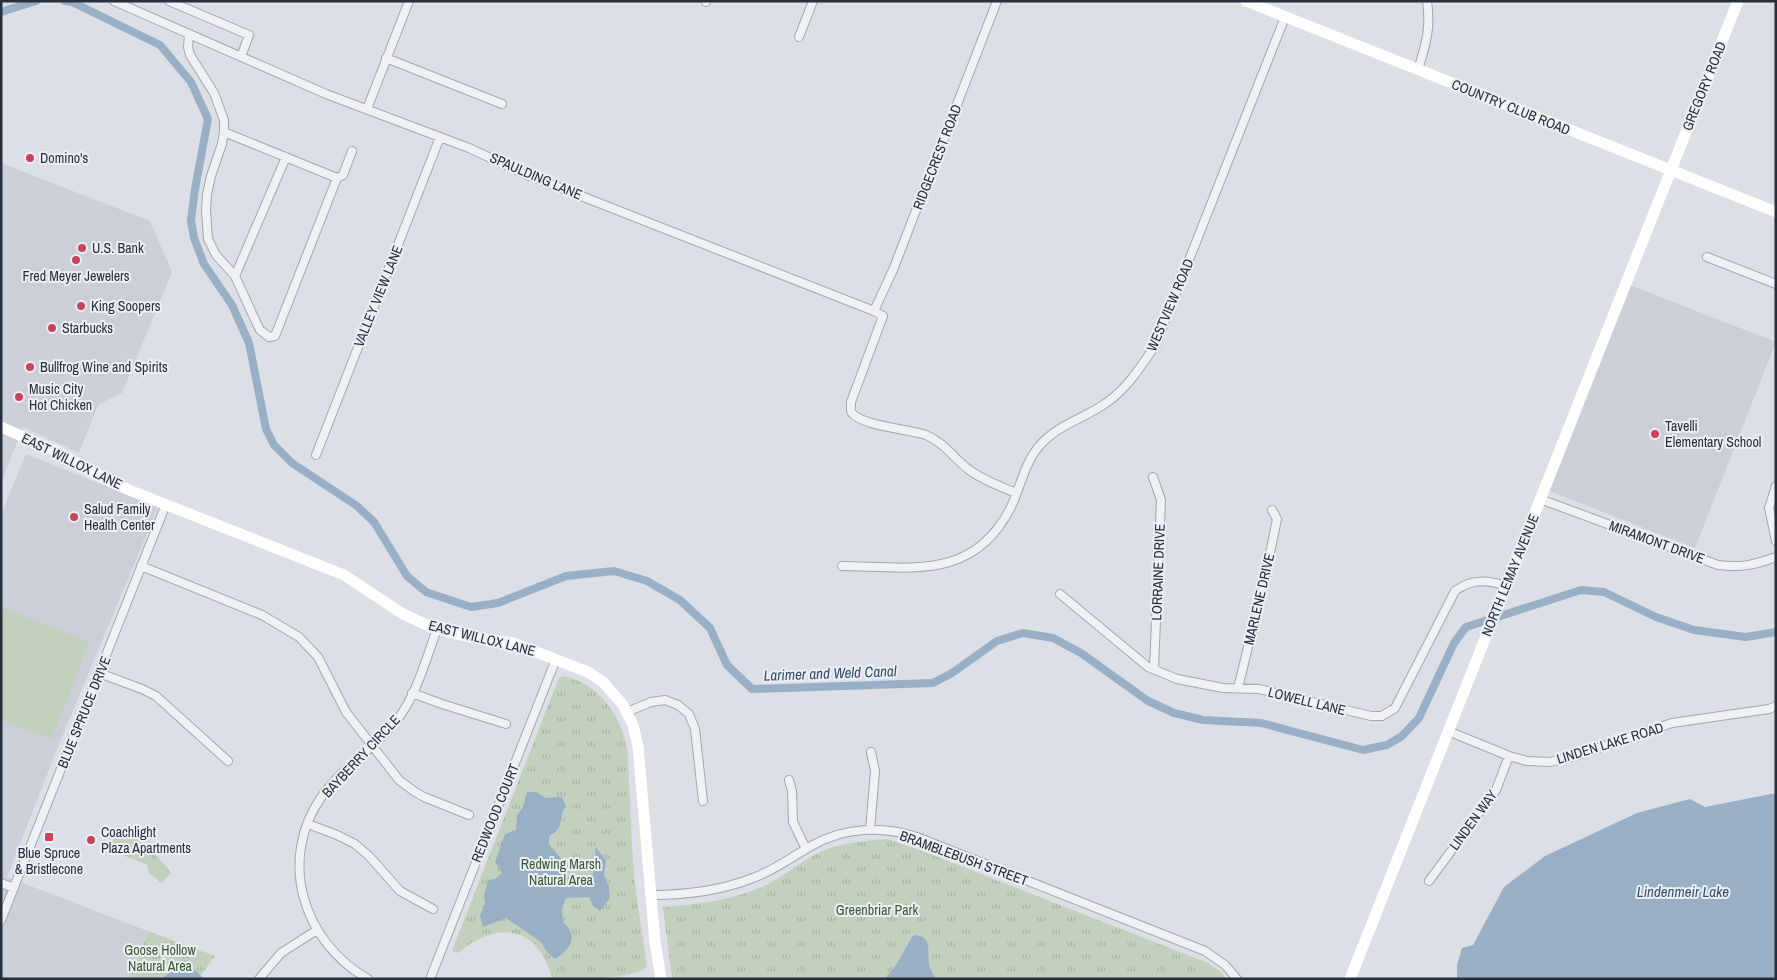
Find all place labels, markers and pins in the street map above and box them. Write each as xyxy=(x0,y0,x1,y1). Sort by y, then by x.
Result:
place label: Domino's xyxy=(40,149,88,167)
marker: Domino's xyxy=(24,152,36,164)
place label: U.S. Bank xyxy=(92,239,144,257)
marker: U.S. Bank xyxy=(76,242,88,254)
marker: Fred Meyer Jewelers xyxy=(70,254,82,266)
place label: Fred Meyer Jewelers xyxy=(22,267,130,285)
place label: King Soopers xyxy=(91,297,161,315)
marker: King Soopers xyxy=(75,300,87,312)
place label: Starbucks xyxy=(62,319,113,337)
marker: Starbucks xyxy=(46,322,58,334)
place label: Bullfrog Wine and Spirits xyxy=(40,358,168,376)
marker: Bullfrog Wine and Spirits xyxy=(24,361,36,373)
place label: Music City Hot Chicken xyxy=(29,380,92,414)
marker: Music City Hot Chicken xyxy=(13,391,25,403)
place label: Tavelli Elementary School xyxy=(1665,417,1761,451)
marker: Tavelli Elementary School xyxy=(1649,428,1661,440)
place label: Salud Family Health Center xyxy=(84,500,155,534)
marker: Salud Family Health Center xyxy=(68,511,80,523)
place label: Coachlight Plaza Apartments xyxy=(101,823,191,857)
marker: Blue Spruce & Bristlecone xyxy=(43,831,55,843)
marker: Coachlight Plaza Apartments xyxy=(85,834,97,846)
place label: Blue Spruce & Bristlecone xyxy=(15,844,83,878)

